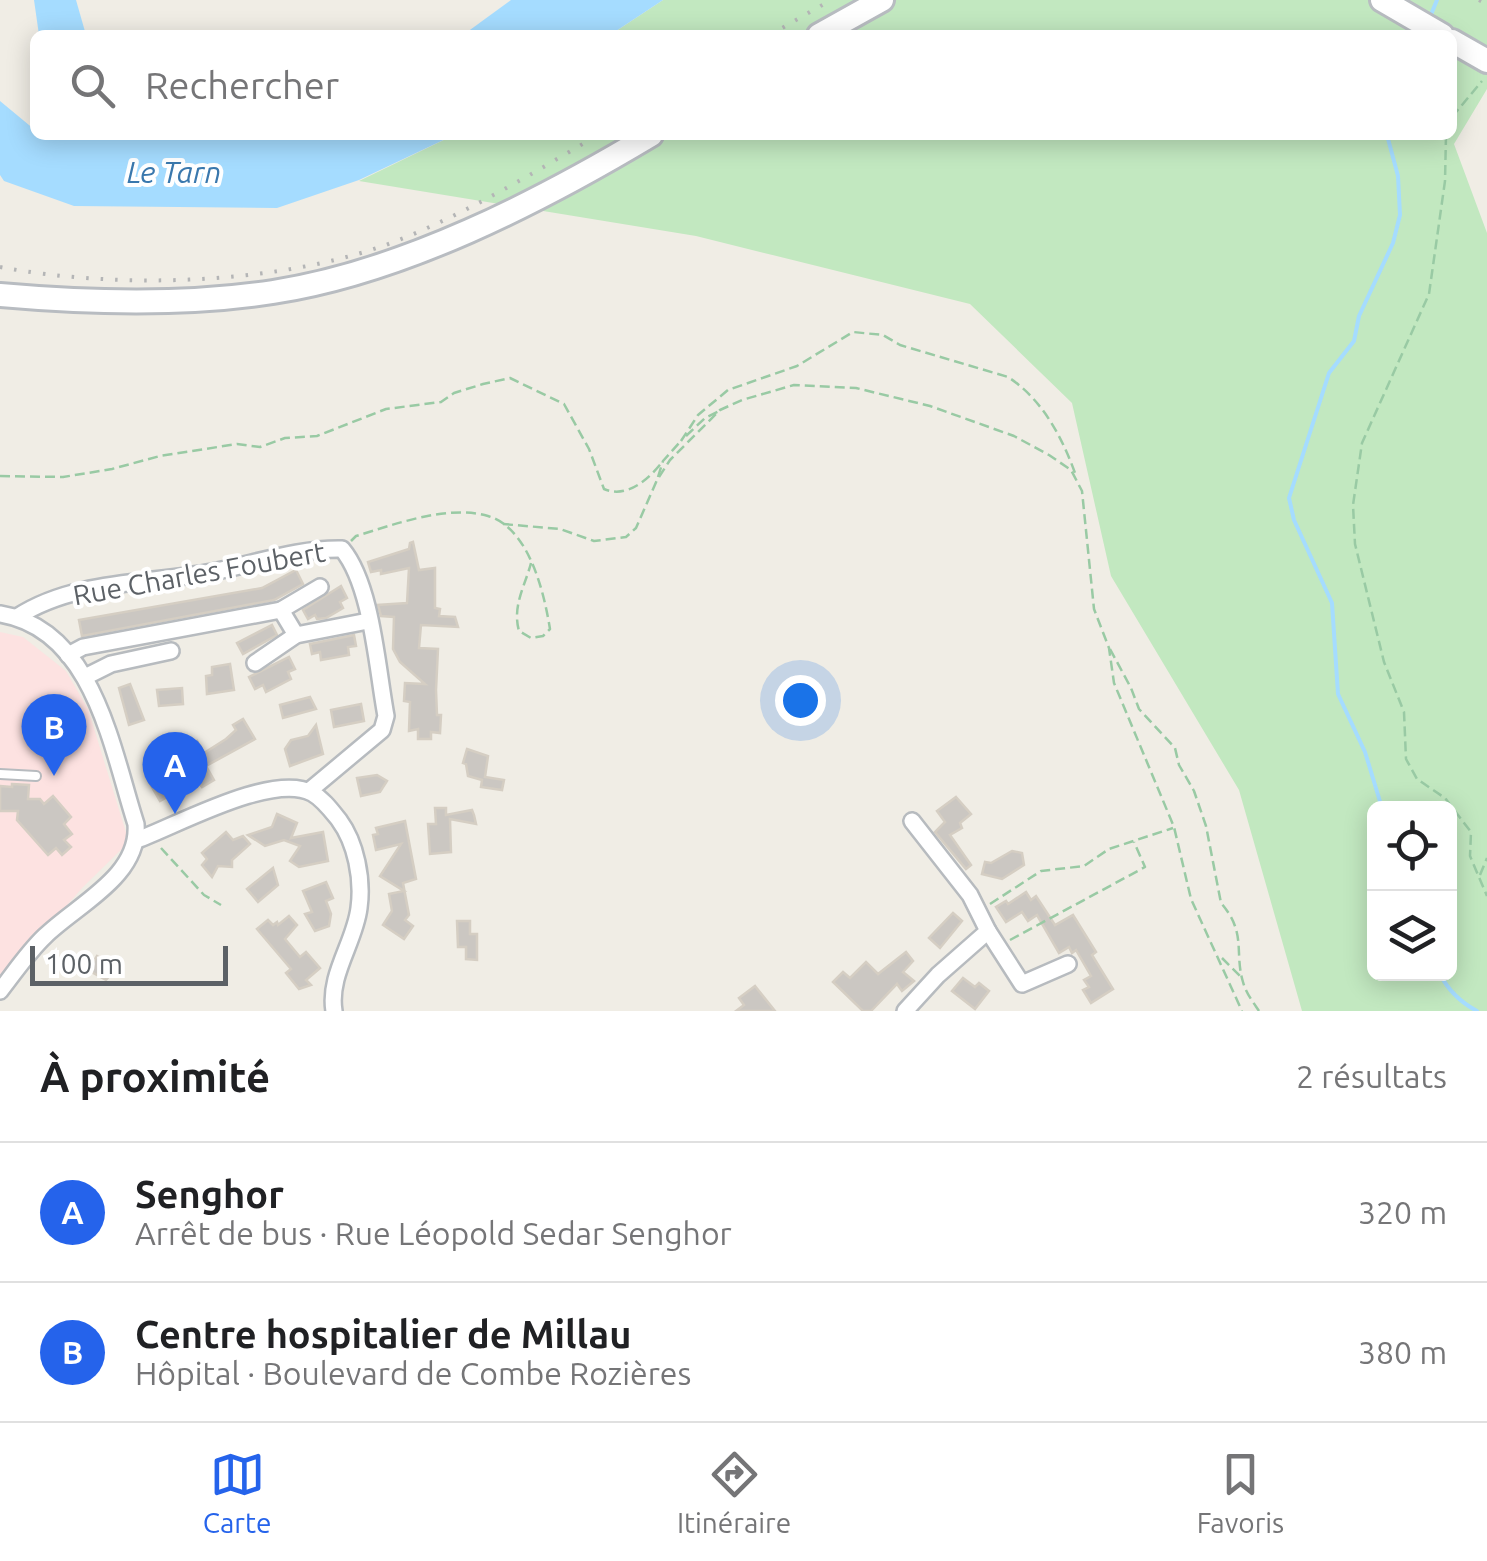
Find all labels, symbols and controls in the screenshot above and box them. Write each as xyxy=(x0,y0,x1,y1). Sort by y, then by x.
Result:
search box xyxy=(30,30,1457,140)
icon: search xyxy=(65,58,120,113)
text: Rechercher xyxy=(145,64,339,106)
water label: Le Tarn xyxy=(127,155,221,189)
street label: Rue Charles Foubert xyxy=(71,536,327,610)
your location xyxy=(775,675,826,726)
pin: B xyxy=(22,694,86,776)
pin: A xyxy=(142,732,208,814)
map controls xyxy=(1367,801,1457,981)
button: locate xyxy=(1367,801,1457,891)
button: layers xyxy=(1367,891,1457,981)
scale bar xyxy=(30,941,228,986)
text: 100 m xyxy=(45,948,123,979)
text: À proximité xyxy=(40,1053,270,1100)
text: 2 résultats xyxy=(1296,1058,1447,1094)
text: Senghor xyxy=(135,1173,284,1215)
text: A xyxy=(61,1194,84,1230)
text: 320 m xyxy=(1358,1194,1447,1230)
text: Arrêt de bus · Rue Léopold Sedar Senghor xyxy=(135,1215,732,1251)
text: Centre hospitalier de Millau xyxy=(135,1313,631,1355)
text: B xyxy=(62,1334,83,1370)
text: 380 m xyxy=(1358,1334,1447,1370)
text: Hôpital · Boulevard de Combe Rozières xyxy=(135,1355,691,1391)
tab: Carte xyxy=(203,1447,271,1538)
tab: Itinéraire xyxy=(677,1447,791,1538)
tab: Favoris xyxy=(1197,1447,1284,1538)

